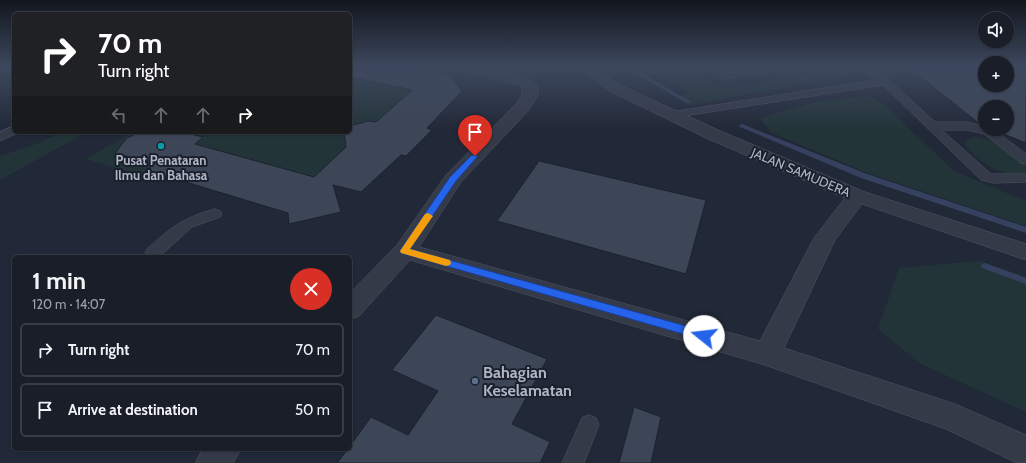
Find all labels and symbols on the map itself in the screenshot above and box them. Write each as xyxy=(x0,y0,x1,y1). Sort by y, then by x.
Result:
pin xyxy=(458,115,492,156)
marker: Pusat Penataran Ilmu dan Bahasa xyxy=(156,141,166,151)
street label: JALAN SAMUDERA xyxy=(748,144,853,200)
place label: Pusat Penataran Ilmu dan Bahasa xyxy=(115,152,208,183)
position arrow xyxy=(683,315,725,357)
place label: Bahagian Keselamatan xyxy=(483,363,572,400)
marker: Bahagian Keselamatan xyxy=(470,376,480,386)

